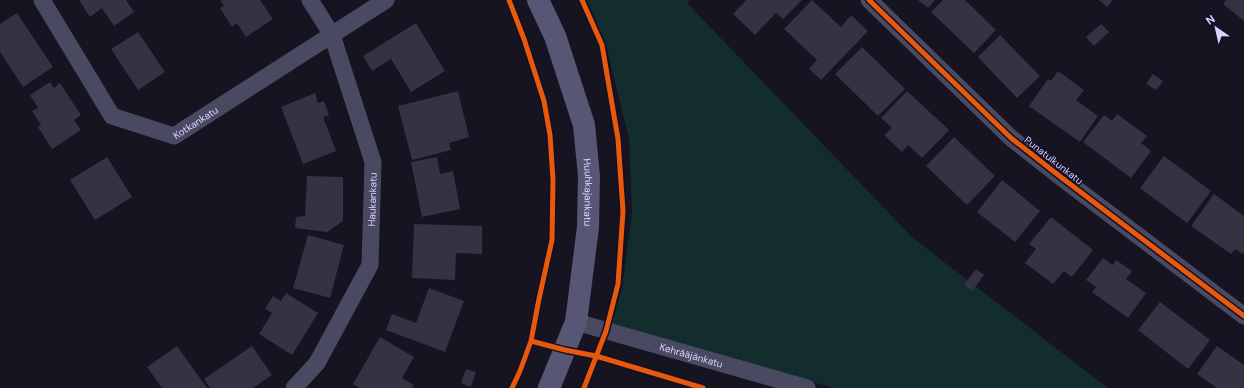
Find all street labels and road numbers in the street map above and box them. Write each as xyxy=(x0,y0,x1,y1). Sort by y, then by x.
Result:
street label: Kotkankatu xyxy=(171,103,221,142)
street label: Punatulkunkatu xyxy=(1022,133,1086,188)
street label: Huuhkajankatu xyxy=(580,158,595,227)
street label: Haukankatu xyxy=(365,172,380,227)
street label: Kehrääjänkatu xyxy=(658,340,725,371)

